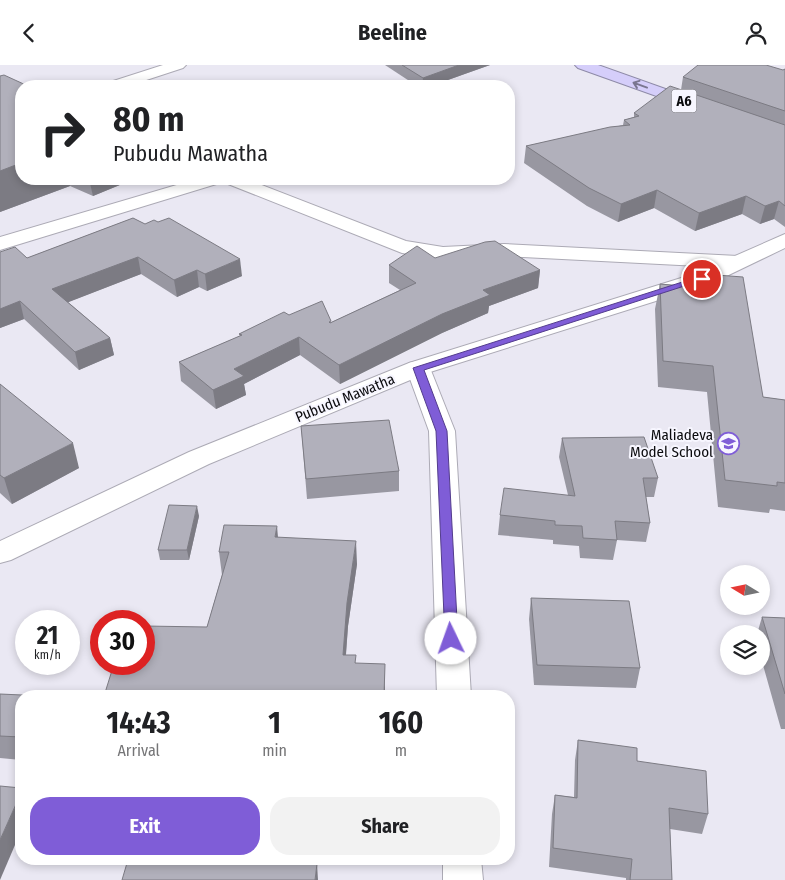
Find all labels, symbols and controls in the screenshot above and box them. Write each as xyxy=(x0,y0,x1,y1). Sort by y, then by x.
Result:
icon: back xyxy=(15,19,43,47)
text: Beeline xyxy=(358,19,427,46)
icon: person xyxy=(742,19,770,47)
one-way arrow xyxy=(633,80,648,89)
road number: A6 xyxy=(672,89,696,113)
text: 80 m xyxy=(113,98,185,140)
icon: right xyxy=(30,100,95,165)
text: Pubudu Mawatha xyxy=(113,140,268,167)
pin xyxy=(681,258,723,300)
icon: arrive xyxy=(688,265,716,293)
street label: Pubudu Mawatha xyxy=(293,370,397,426)
place label: Maliadeva Model School xyxy=(630,426,713,461)
school or university icon: Maliadeva Model School xyxy=(717,432,741,456)
north arrow xyxy=(720,565,770,615)
map controls xyxy=(720,565,770,675)
speed limit sign: 30 xyxy=(90,610,155,675)
position arrow xyxy=(424,612,476,664)
text: 21 xyxy=(37,621,58,651)
button: layers xyxy=(720,625,770,675)
text: km/h xyxy=(34,648,61,662)
text: 14:43 xyxy=(107,705,171,741)
text: 1 xyxy=(268,705,281,741)
text: 160 xyxy=(379,705,423,741)
text: Arrival xyxy=(117,741,160,760)
text: min xyxy=(262,741,287,760)
text: m xyxy=(395,741,407,760)
button: Exit xyxy=(30,797,260,855)
button: Share xyxy=(270,797,500,855)

